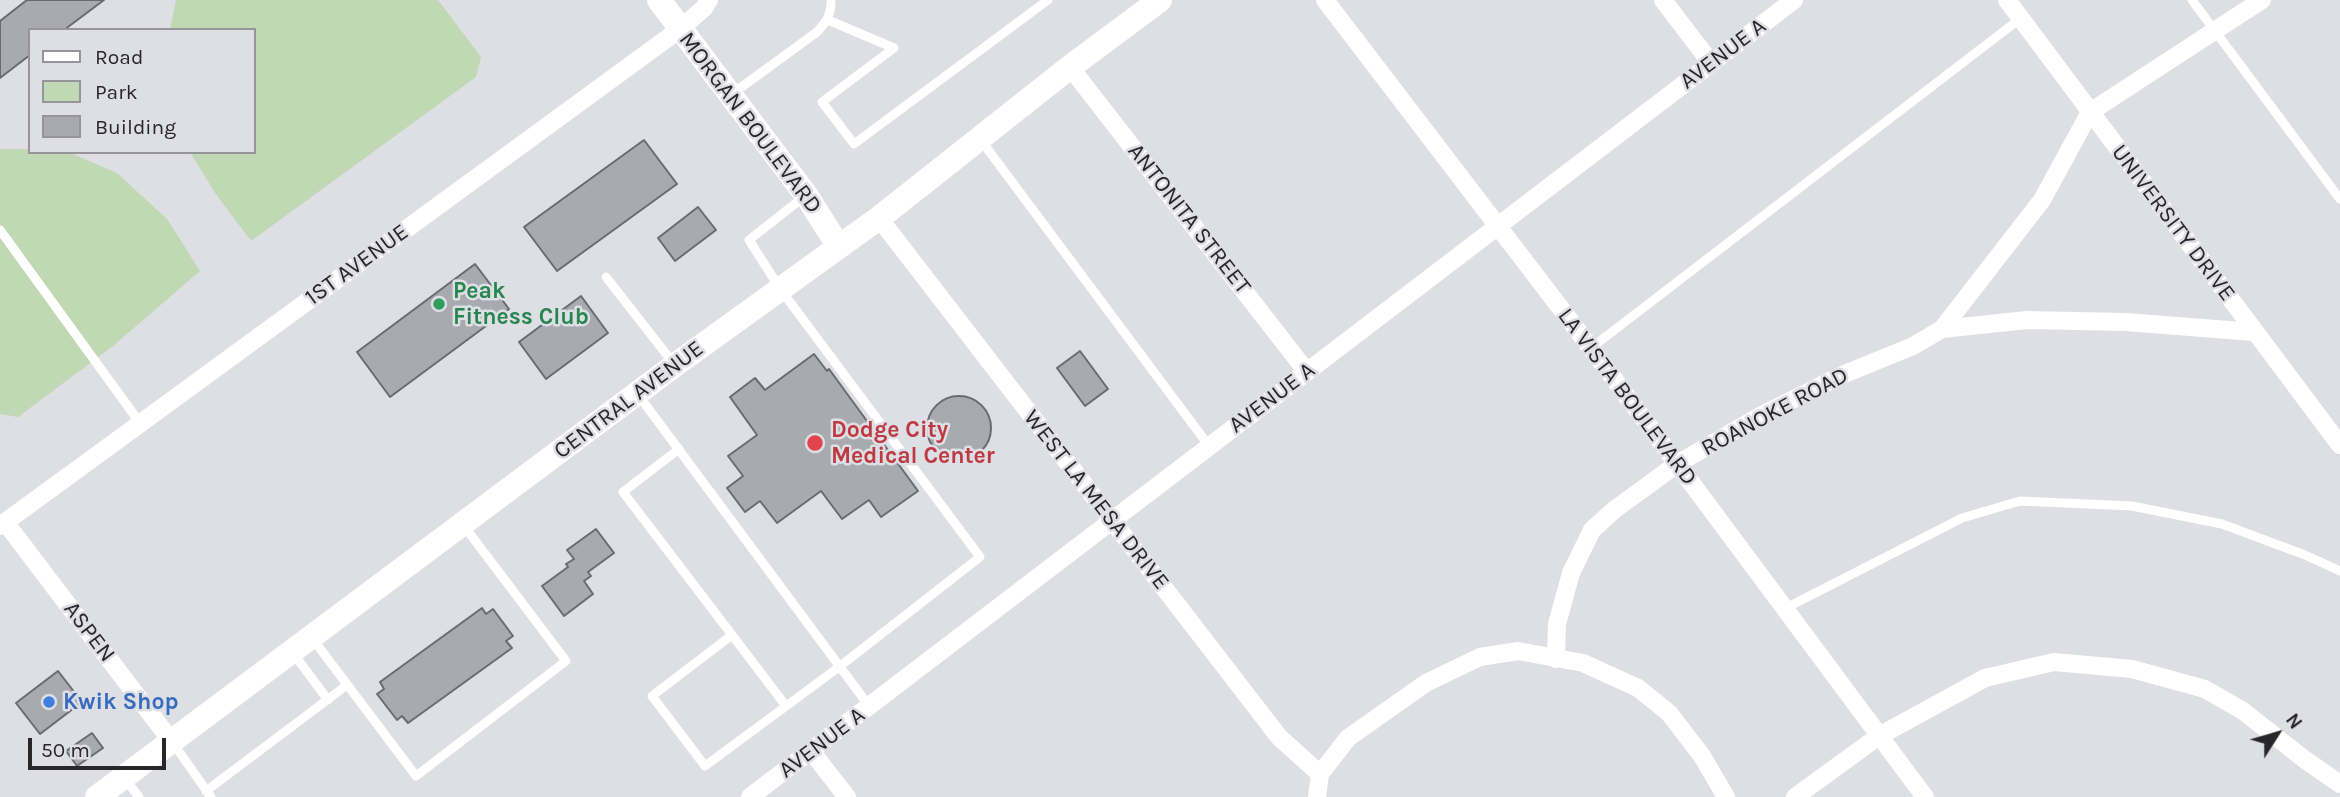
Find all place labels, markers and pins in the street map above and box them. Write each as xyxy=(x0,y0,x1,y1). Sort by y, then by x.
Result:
place label: Peak Fitness Club xyxy=(453,277,589,331)
marker: Peak Fitness Club xyxy=(431,296,447,312)
place label: Dodge City Medical Center xyxy=(831,416,995,470)
marker: Dodge City Medical Center xyxy=(805,433,825,453)
place label: Kwik Shop xyxy=(63,688,178,716)
marker: Kwik Shop xyxy=(41,694,57,710)

